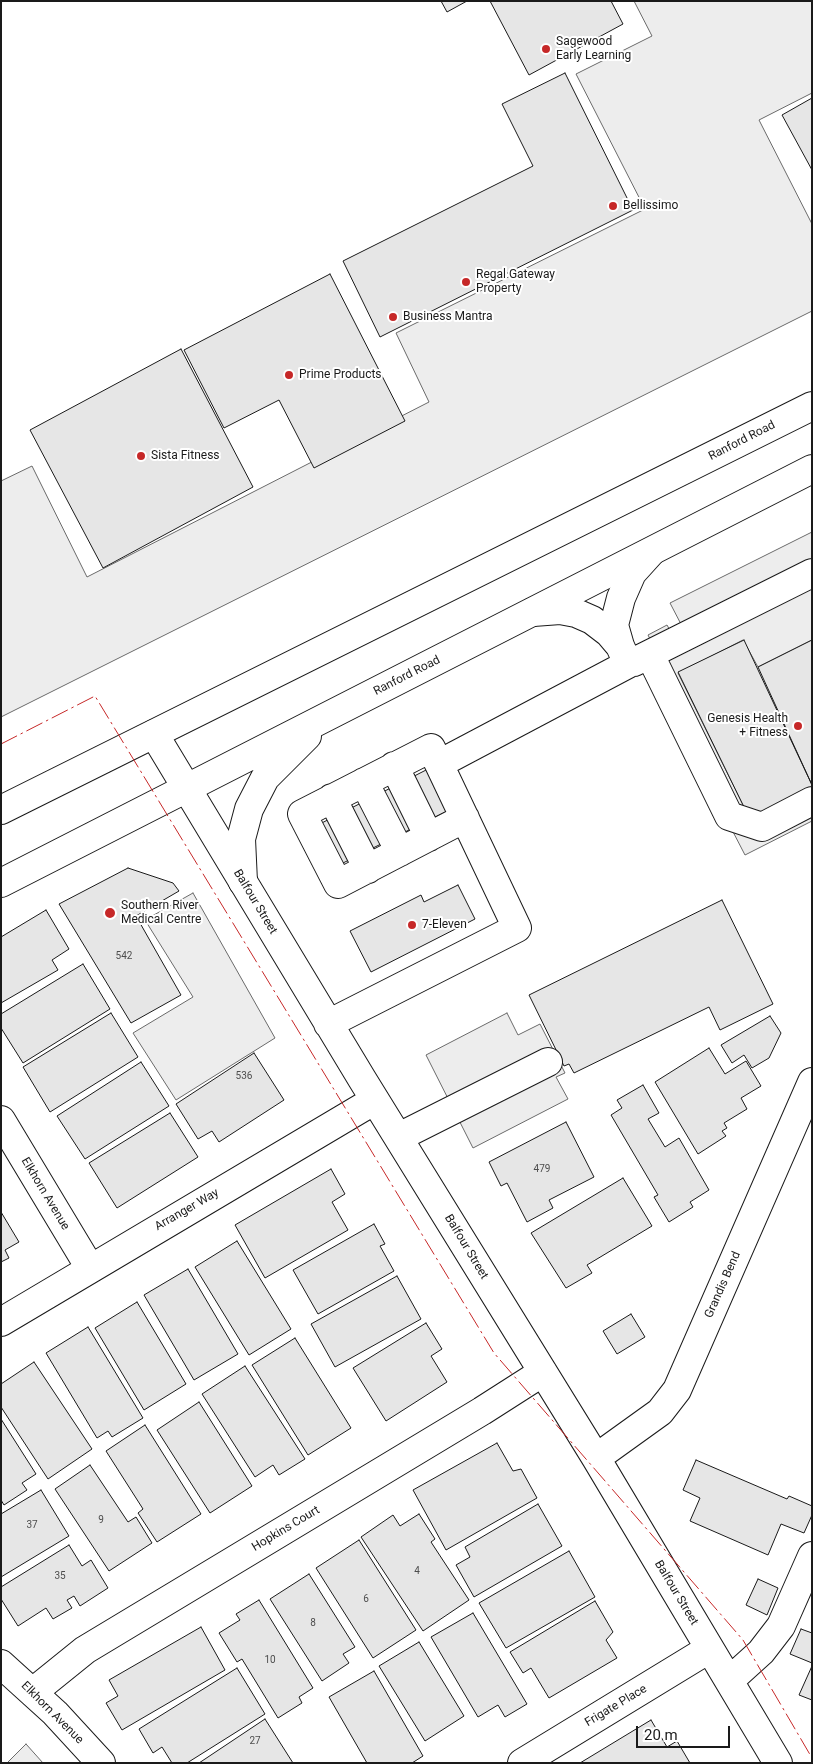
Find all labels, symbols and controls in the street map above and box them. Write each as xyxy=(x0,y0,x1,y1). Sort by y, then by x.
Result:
place label: Sagewood Early Learning xyxy=(556,35,631,63)
marker: Sagewood Early Learning xyxy=(540,43,552,55)
place label: Bellissimo xyxy=(623,199,678,213)
marker: Bellissimo xyxy=(607,200,619,212)
place label: Regal Gateway Property xyxy=(476,268,555,296)
marker: Regal Gateway Property xyxy=(460,276,472,288)
place label: Business Mantra xyxy=(403,310,492,324)
marker: Business Mantra xyxy=(387,311,399,323)
place label: Prime Products xyxy=(299,368,382,382)
marker: Prime Products xyxy=(283,369,295,381)
street label: Ranford Road xyxy=(706,418,778,464)
place label: Sista Fitness xyxy=(151,449,220,463)
marker: Sista Fitness xyxy=(135,450,147,462)
street label: Ranford Road xyxy=(371,653,443,699)
place label: Genesis Health + Fitness xyxy=(707,712,788,740)
marker: Genesis Health + Fitness xyxy=(792,720,804,732)
street label: Balfour Street xyxy=(230,867,280,937)
place label: Southern River Medical Centre xyxy=(121,899,201,927)
marker: Southern River Medical Centre xyxy=(103,906,117,920)
place label: 7-Eleven xyxy=(422,918,467,932)
marker: 7-Eleven xyxy=(406,919,418,931)
house number: 542 xyxy=(116,950,132,962)
house number: 536 xyxy=(236,1070,252,1082)
street label: Elkhorn Avenue xyxy=(18,1155,72,1233)
house number: 479 xyxy=(534,1163,550,1175)
street label: Arranger Way xyxy=(152,1186,222,1234)
street label: Balfour Street xyxy=(441,1212,491,1282)
street label: Grandis Bend xyxy=(702,1250,744,1320)
street label: Hopkins Court xyxy=(250,1503,322,1555)
house number: 9 xyxy=(98,1514,104,1526)
house number: 37 xyxy=(26,1519,38,1531)
street label: Balfour Street xyxy=(651,1558,701,1628)
house number: 4 xyxy=(414,1565,420,1577)
house number: 35 xyxy=(54,1570,66,1582)
house number: 6 xyxy=(363,1593,369,1605)
house number: 8 xyxy=(310,1617,316,1629)
house number: 10 xyxy=(264,1654,276,1666)
street label: Elkhorn Avenue xyxy=(18,1679,86,1747)
street label: Frigate Place xyxy=(582,1682,650,1730)
scale bar xyxy=(638,1716,732,1748)
text: 20 m xyxy=(644,1726,678,1744)
house number: 27 xyxy=(249,1735,261,1747)

